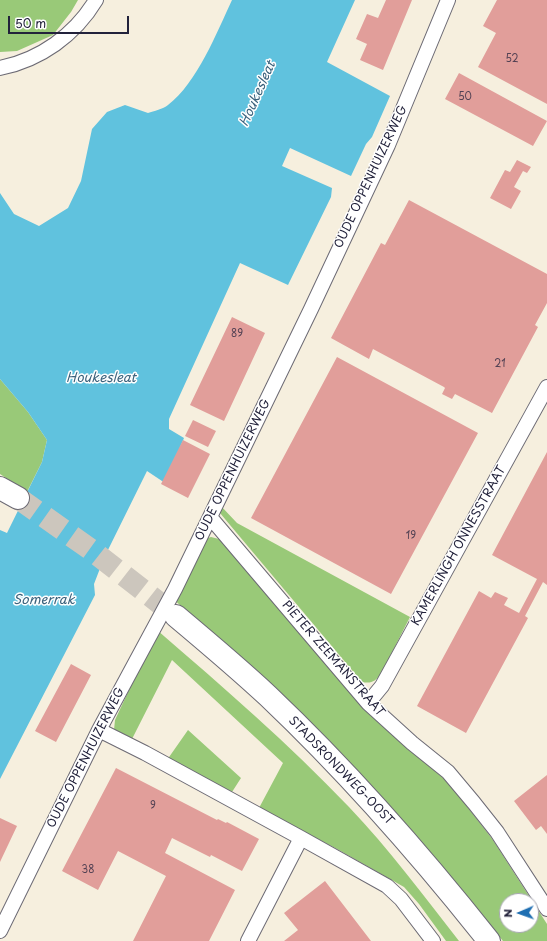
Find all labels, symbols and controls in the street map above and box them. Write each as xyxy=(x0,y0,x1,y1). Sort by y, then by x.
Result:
scale bar xyxy=(10,8,131,34)
text: 50 m xyxy=(15,14,46,32)
house number: 52 xyxy=(505,53,519,65)
water label: Houkesleat xyxy=(237,59,279,129)
house number: 50 xyxy=(458,91,472,103)
street label: OUDE OPPENHUIZERWEG xyxy=(332,103,410,251)
house number: 89 xyxy=(231,328,243,340)
house number: 21 xyxy=(494,358,506,370)
water label: Houkesleat xyxy=(66,370,136,386)
street label: OUDE OPPENHUIZERWEG xyxy=(192,397,274,543)
street label: KAMERLINGH ONNESSTRAAT xyxy=(409,464,509,628)
house number: 19 xyxy=(406,530,416,542)
water label: Somerrak xyxy=(13,592,75,608)
street label: PIETER ZEEMANSTRAAT xyxy=(279,598,387,720)
street label: OUDE OPPENHUIZERWEG xyxy=(44,685,128,831)
street label: STADSRONDWEG-OOST xyxy=(285,714,397,828)
house number: 9 xyxy=(150,800,156,812)
house number: 38 xyxy=(82,864,94,876)
north arrow xyxy=(499,893,539,933)
text: N xyxy=(499,909,516,918)

